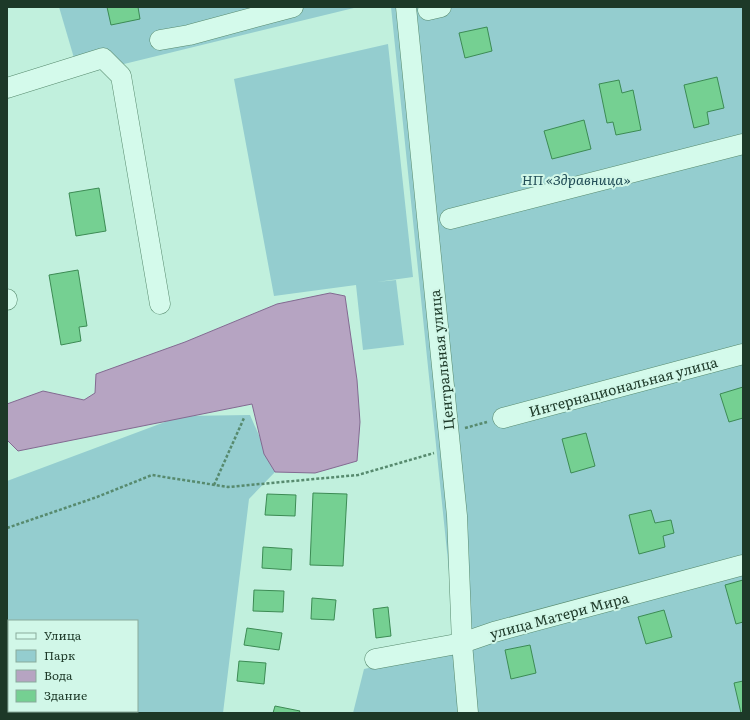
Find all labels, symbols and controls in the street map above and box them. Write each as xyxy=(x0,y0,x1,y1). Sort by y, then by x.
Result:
park label: НП «Здравница» xyxy=(522,169,630,189)
street label: Центральная улица xyxy=(424,288,458,431)
street label: Интернациональная улица xyxy=(526,351,720,421)
street label: улица Матери Мира xyxy=(487,587,631,643)
legend xyxy=(8,620,138,712)
text: Улица xyxy=(44,626,82,644)
text: Парк xyxy=(44,646,75,664)
text: Вода xyxy=(44,666,73,684)
text: Здание xyxy=(44,686,87,704)

